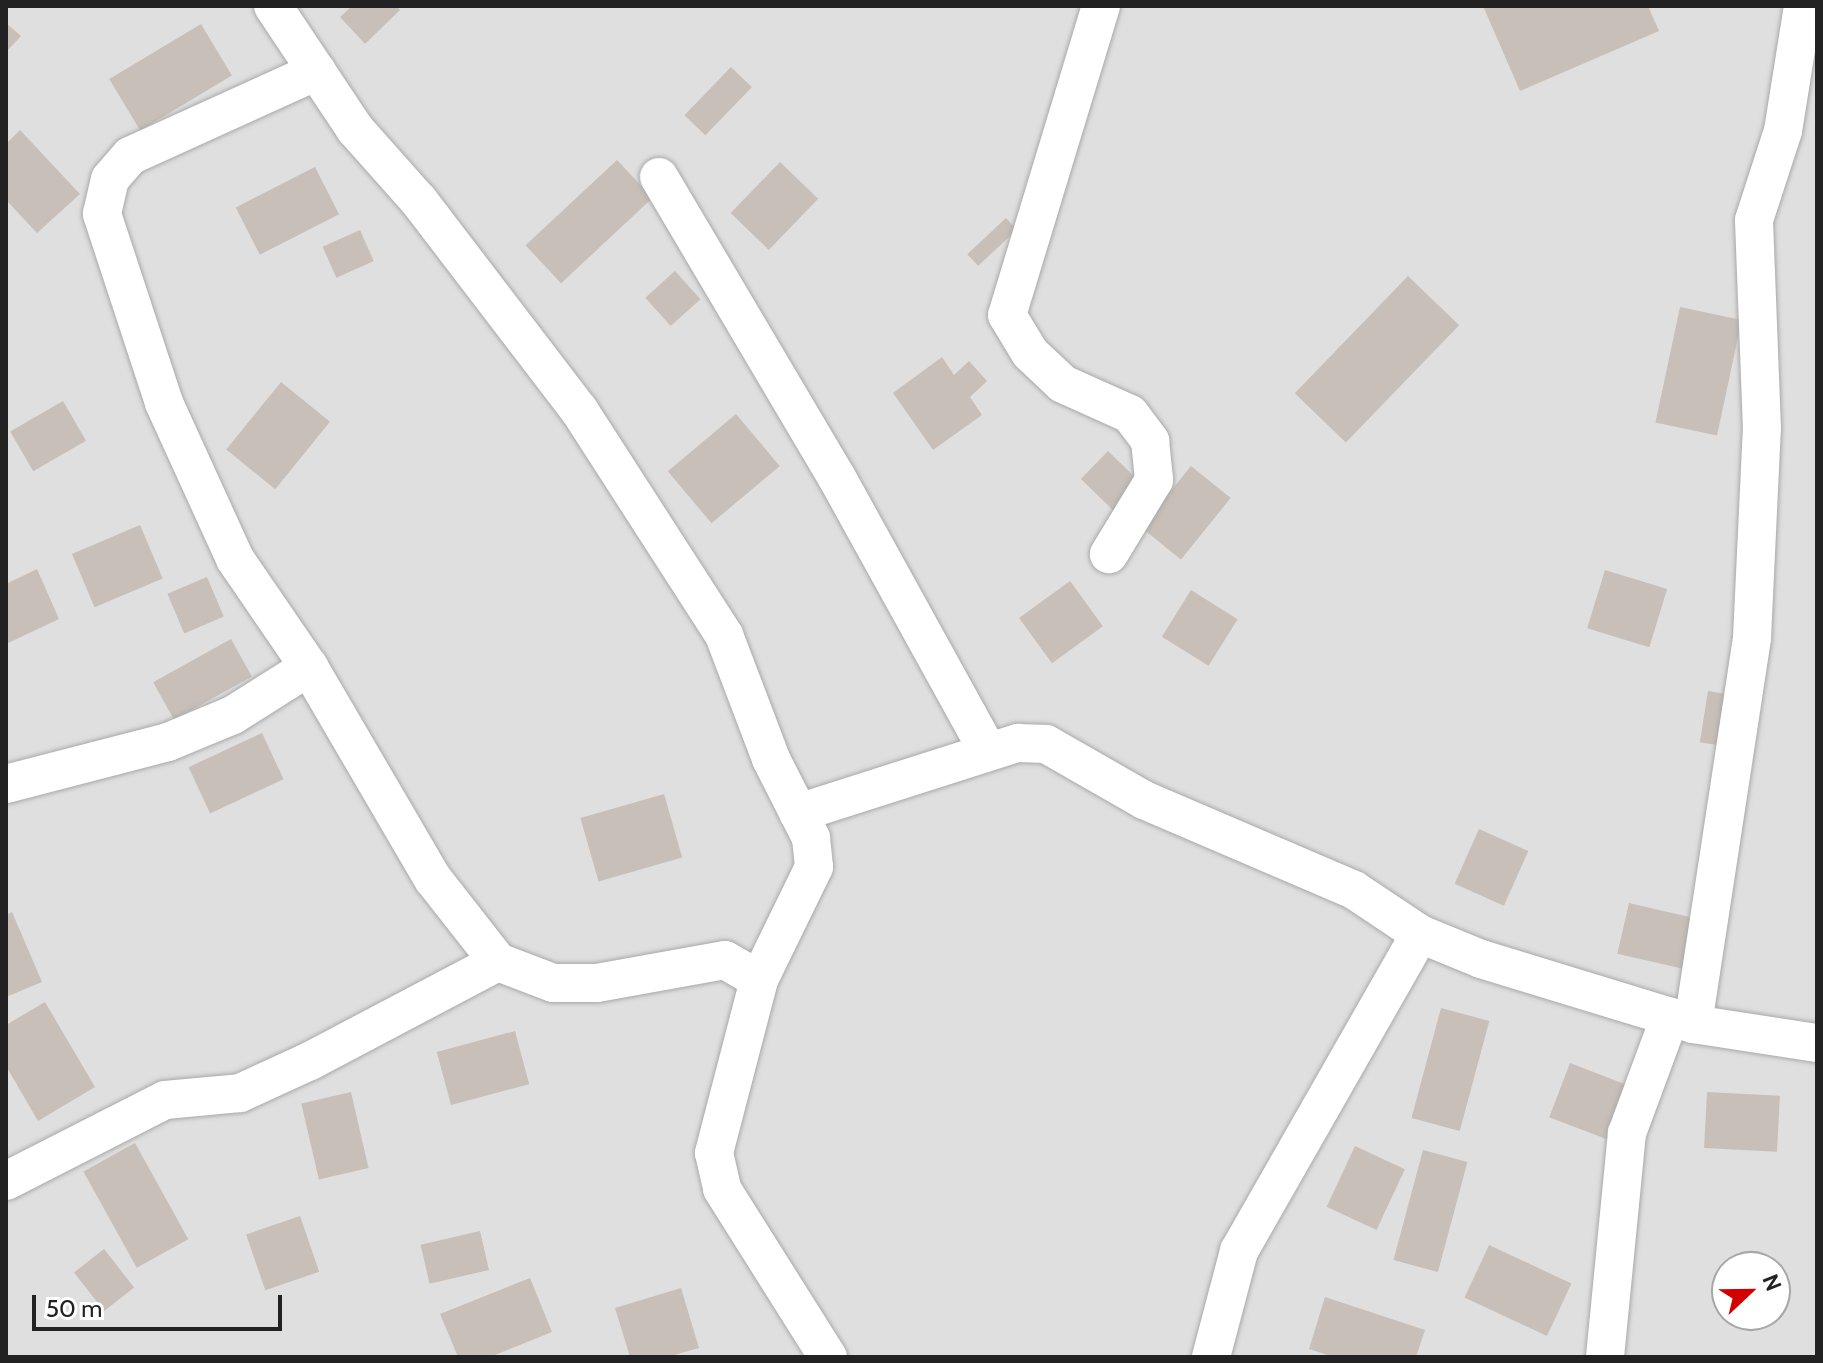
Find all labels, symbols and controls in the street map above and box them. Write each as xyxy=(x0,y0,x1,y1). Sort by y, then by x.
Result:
north arrow xyxy=(1711,1251,1791,1331)
text: N xyxy=(1756,1270,1787,1295)
scale bar xyxy=(36,1279,286,1329)
text: 50 m xyxy=(46,1294,102,1323)

